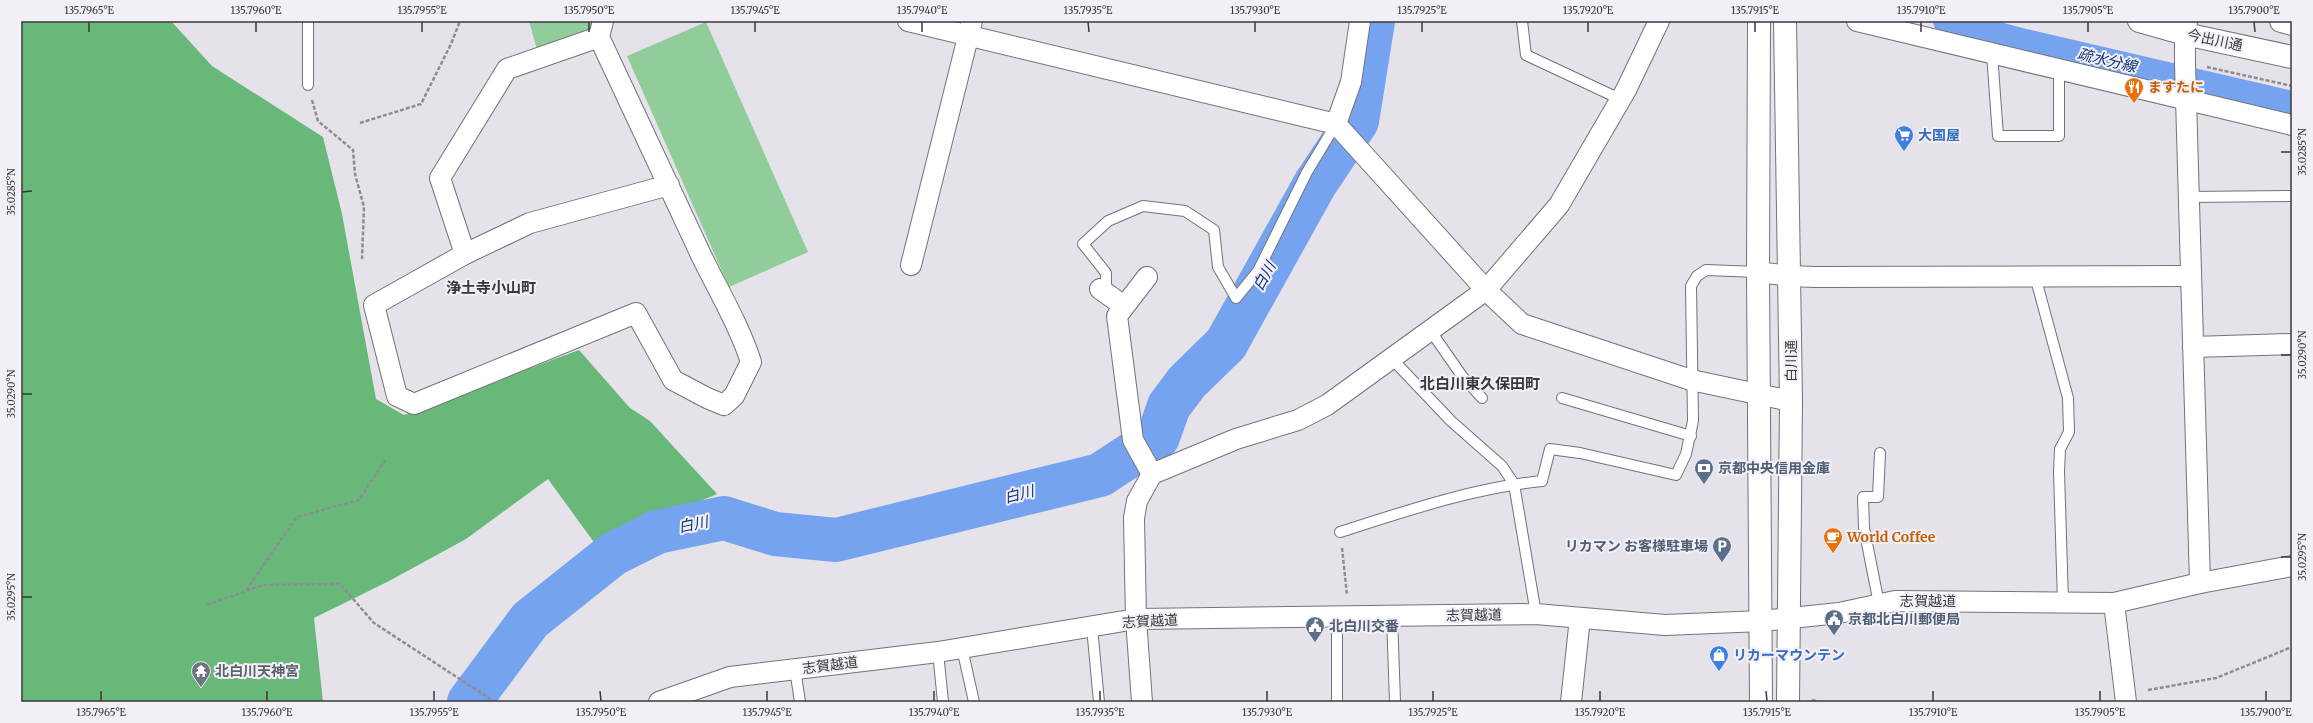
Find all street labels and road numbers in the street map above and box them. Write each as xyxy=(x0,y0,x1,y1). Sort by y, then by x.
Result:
street label: 今出川通 xyxy=(2186,25,2244,55)
street label: 白川通 xyxy=(1782,340,1800,382)
street label: 志賀越道 xyxy=(1900,592,1956,610)
street label: 志賀越道 xyxy=(1446,606,1502,624)
street label: 志賀越道 xyxy=(1122,611,1178,631)
street label: 志賀越道 xyxy=(801,653,859,677)

